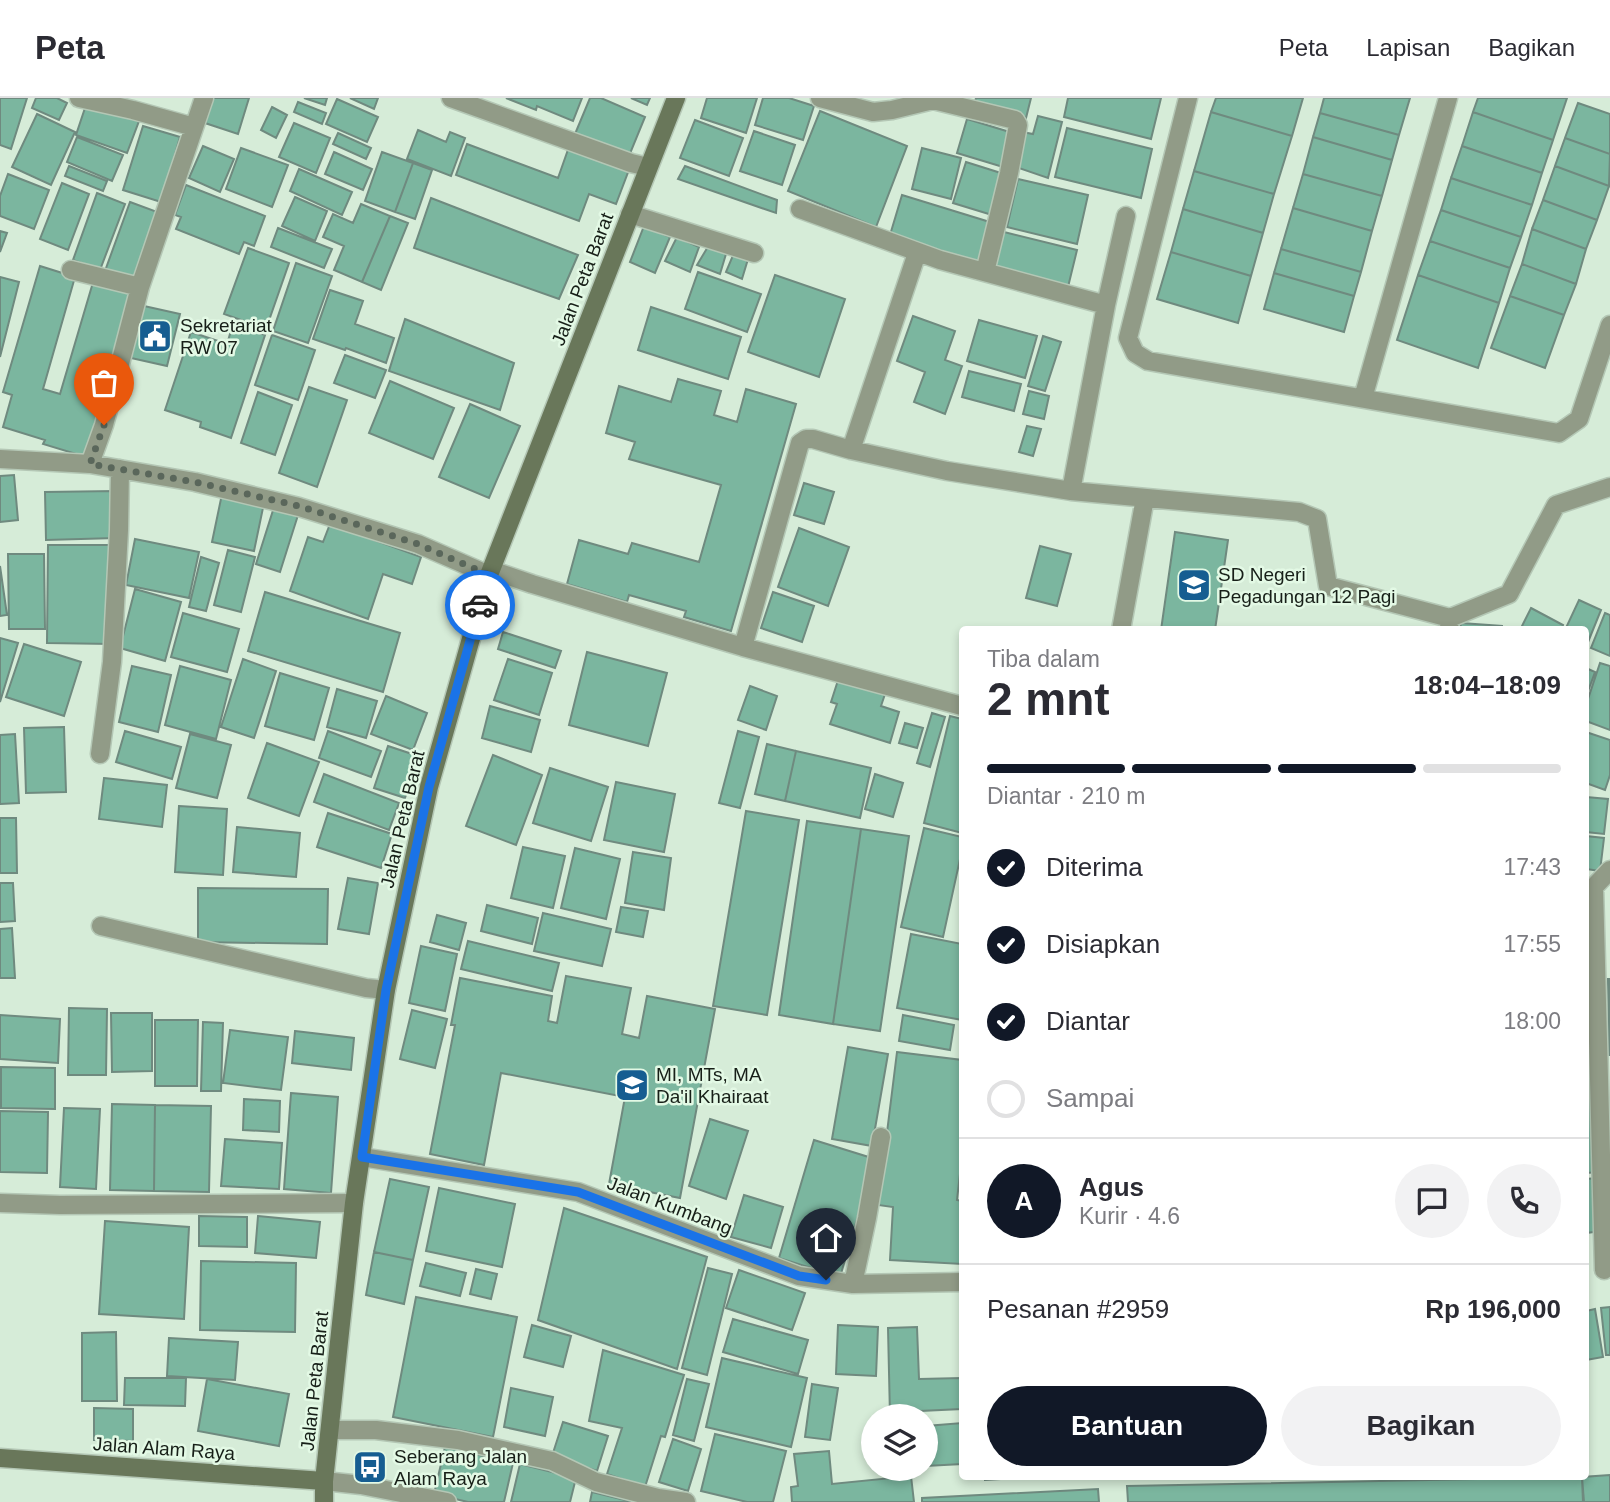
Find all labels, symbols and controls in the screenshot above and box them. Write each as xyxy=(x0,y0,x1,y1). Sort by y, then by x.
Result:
text: Peta xyxy=(35,29,105,66)
text: Peta xyxy=(1279,34,1328,61)
text: Lapisan xyxy=(1366,34,1450,61)
text: Bagikan xyxy=(1488,34,1575,61)
street label: Jalan Peta Barat xyxy=(547,209,618,349)
place label: Sekretariat RW 07 xyxy=(180,315,273,358)
public building icon: Sekretariat RW 07 xyxy=(136,317,174,355)
pin xyxy=(74,353,134,425)
icon: bag xyxy=(85,364,123,402)
place label: SD Negeri Pegadungan 12 Pagi xyxy=(1218,564,1396,607)
school or university icon: SD Negeri Pegadungan 12 Pagi xyxy=(1175,566,1213,604)
courier xyxy=(445,570,515,640)
icon: car xyxy=(461,586,499,624)
text: Tiba dalam xyxy=(987,646,1100,672)
text: 18:04–18:09 xyxy=(1414,670,1561,700)
text: 2 mnt xyxy=(987,673,1110,725)
street label: Jalan Peta Barat xyxy=(376,748,429,890)
text: Diantar · 210 m xyxy=(987,783,1146,809)
icon: check xyxy=(987,849,1025,887)
text: Diterima xyxy=(1046,852,1143,882)
text: 17:43 xyxy=(1503,854,1561,880)
icon: check xyxy=(987,926,1025,964)
text: Disiapkan xyxy=(1046,929,1160,959)
text: 17:55 xyxy=(1503,931,1561,957)
icon: check xyxy=(987,1003,1025,1041)
text: Diantar xyxy=(1046,1006,1130,1036)
text: 18:00 xyxy=(1503,1008,1561,1034)
place label: MI, MTs, MA Da'il Khairaat xyxy=(656,1064,769,1107)
school or university icon: MI, MTs, MA Da'il Khairaat xyxy=(613,1066,651,1104)
text: Sampai xyxy=(1046,1083,1134,1113)
button: chat xyxy=(1395,1164,1469,1238)
button: phone xyxy=(1487,1164,1561,1238)
street label: Jalan Kumbang xyxy=(604,1172,735,1239)
text: Agus xyxy=(1079,1172,1144,1202)
text: A xyxy=(1015,1186,1033,1216)
text: Kurir · 4.6 xyxy=(1079,1203,1180,1229)
pin xyxy=(796,1208,856,1280)
icon: home xyxy=(807,1219,845,1257)
text: Pesanan #2959 xyxy=(987,1294,1169,1324)
text: Rp 196,000 xyxy=(1425,1294,1561,1324)
street label: Jalan Peta Barat xyxy=(297,1309,332,1452)
button: Bantuan xyxy=(987,1386,1267,1466)
button: Bagikan xyxy=(1281,1386,1561,1466)
map controls xyxy=(861,1404,938,1481)
button: layers xyxy=(861,1404,938,1481)
street label: Jalan Alam Raya xyxy=(92,1433,236,1464)
place label: Seberang Jalan Alam Raya xyxy=(394,1446,527,1489)
bus stop icon: Seberang Jalan Alam Raya xyxy=(351,1448,389,1486)

